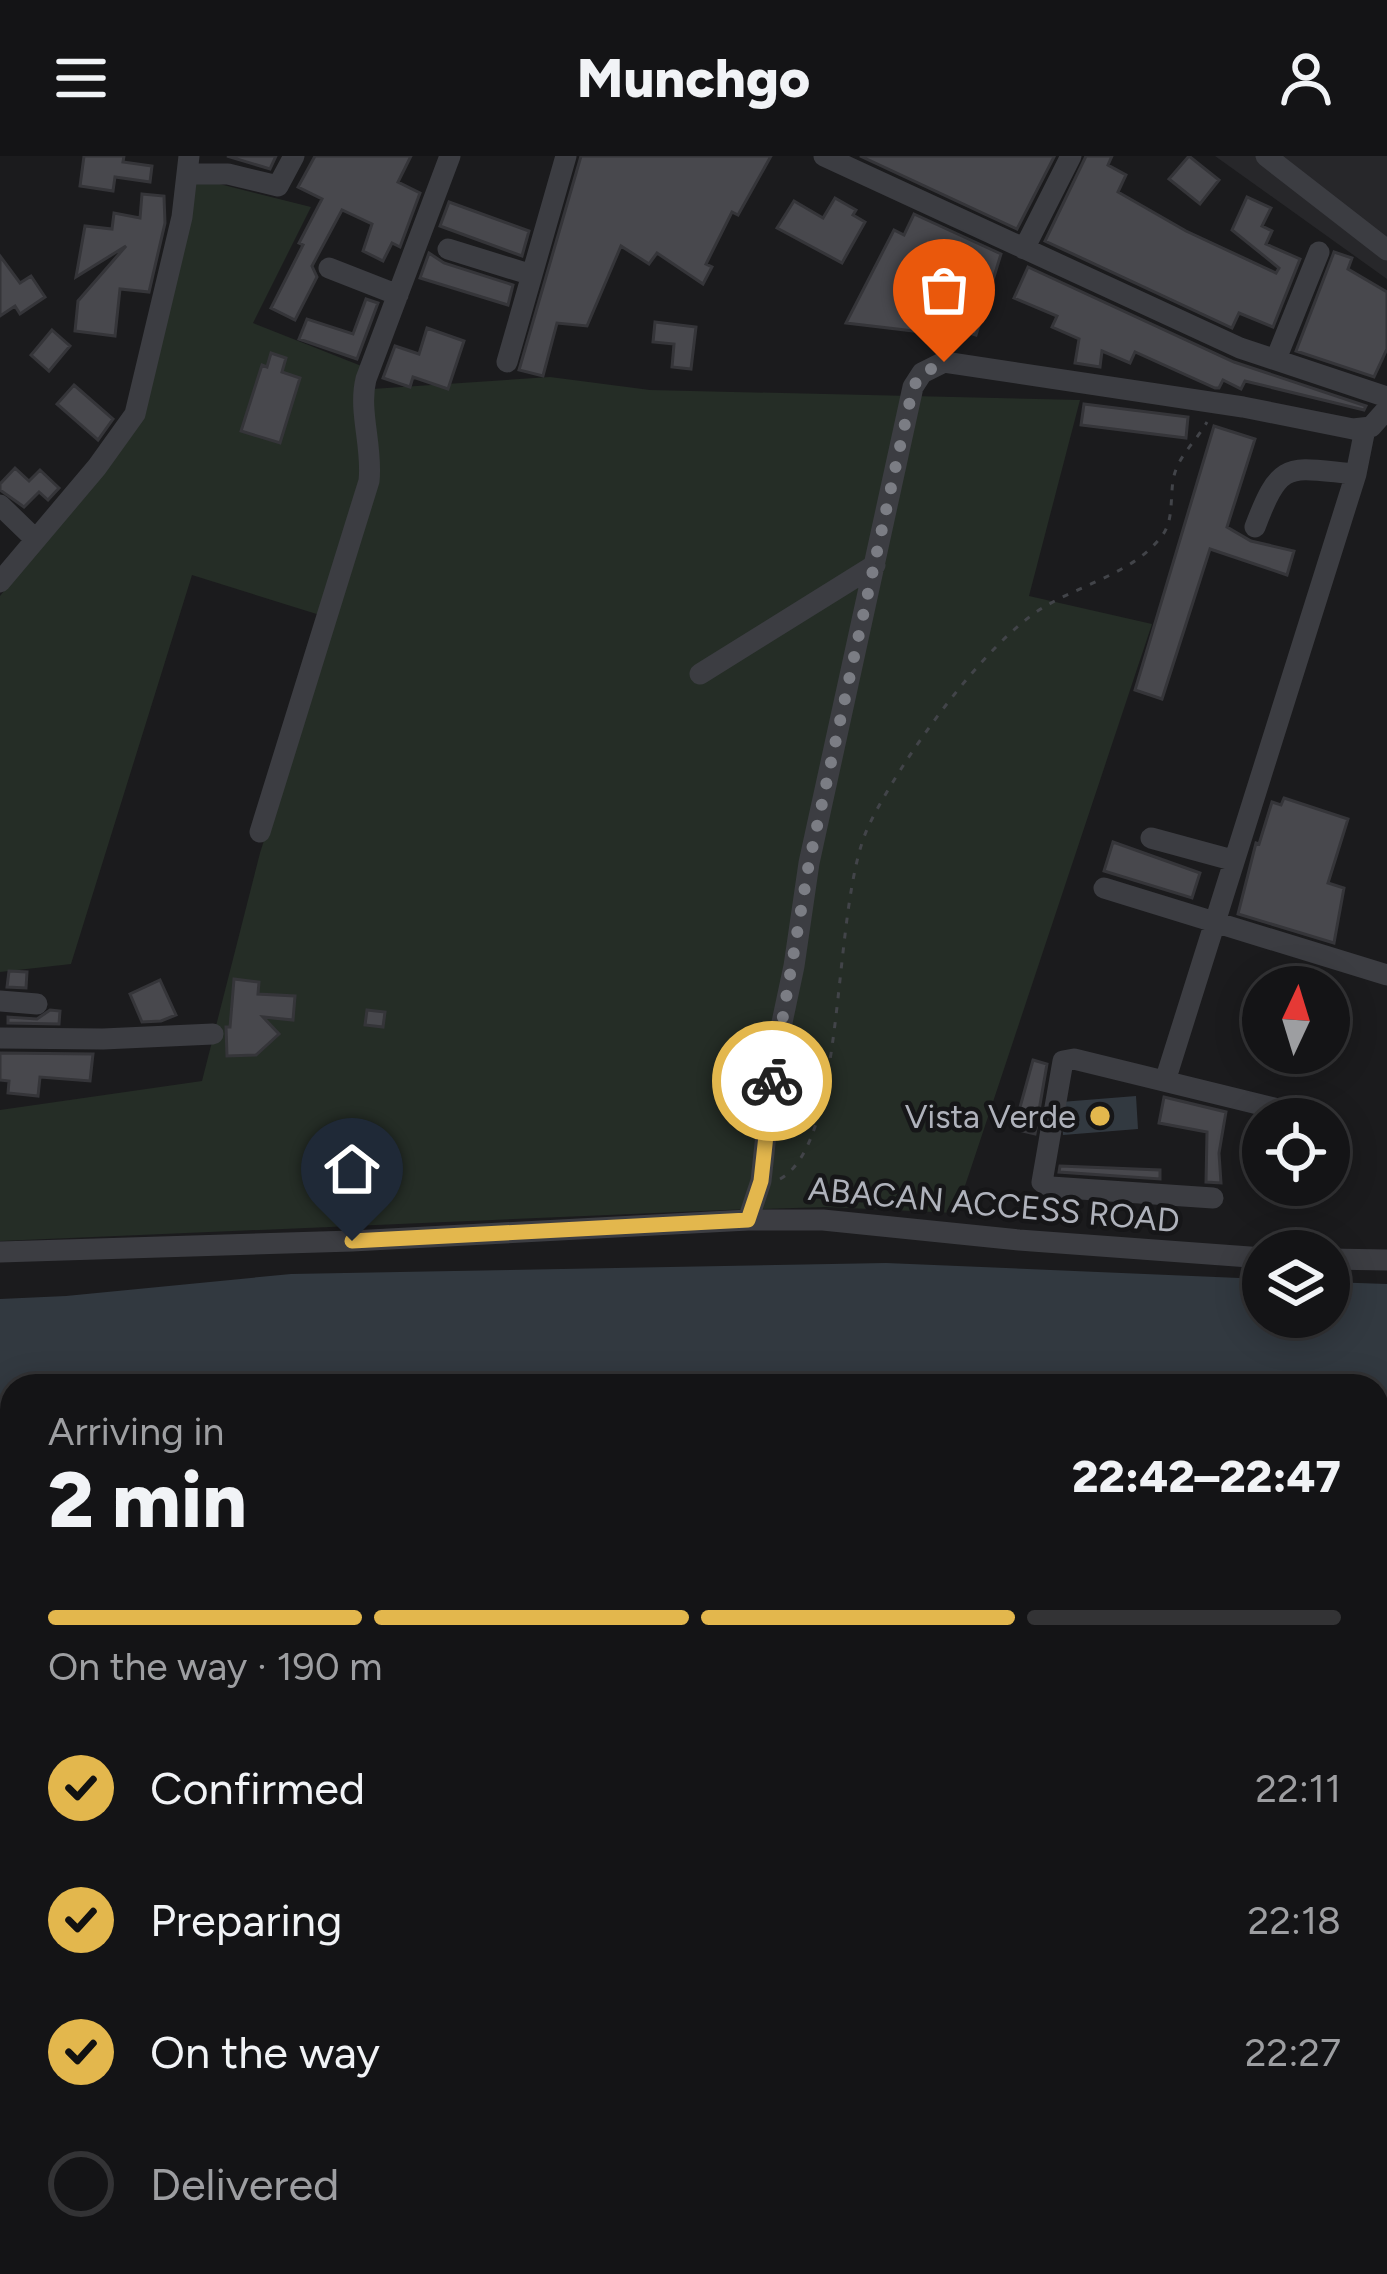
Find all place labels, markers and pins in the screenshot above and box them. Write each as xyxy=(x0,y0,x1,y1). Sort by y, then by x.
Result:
pin xyxy=(893,239,995,362)
place label: Vista Verde xyxy=(905,1097,1076,1136)
marker: Vista Verde xyxy=(1087,1103,1113,1129)
pin xyxy=(301,1118,403,1241)

